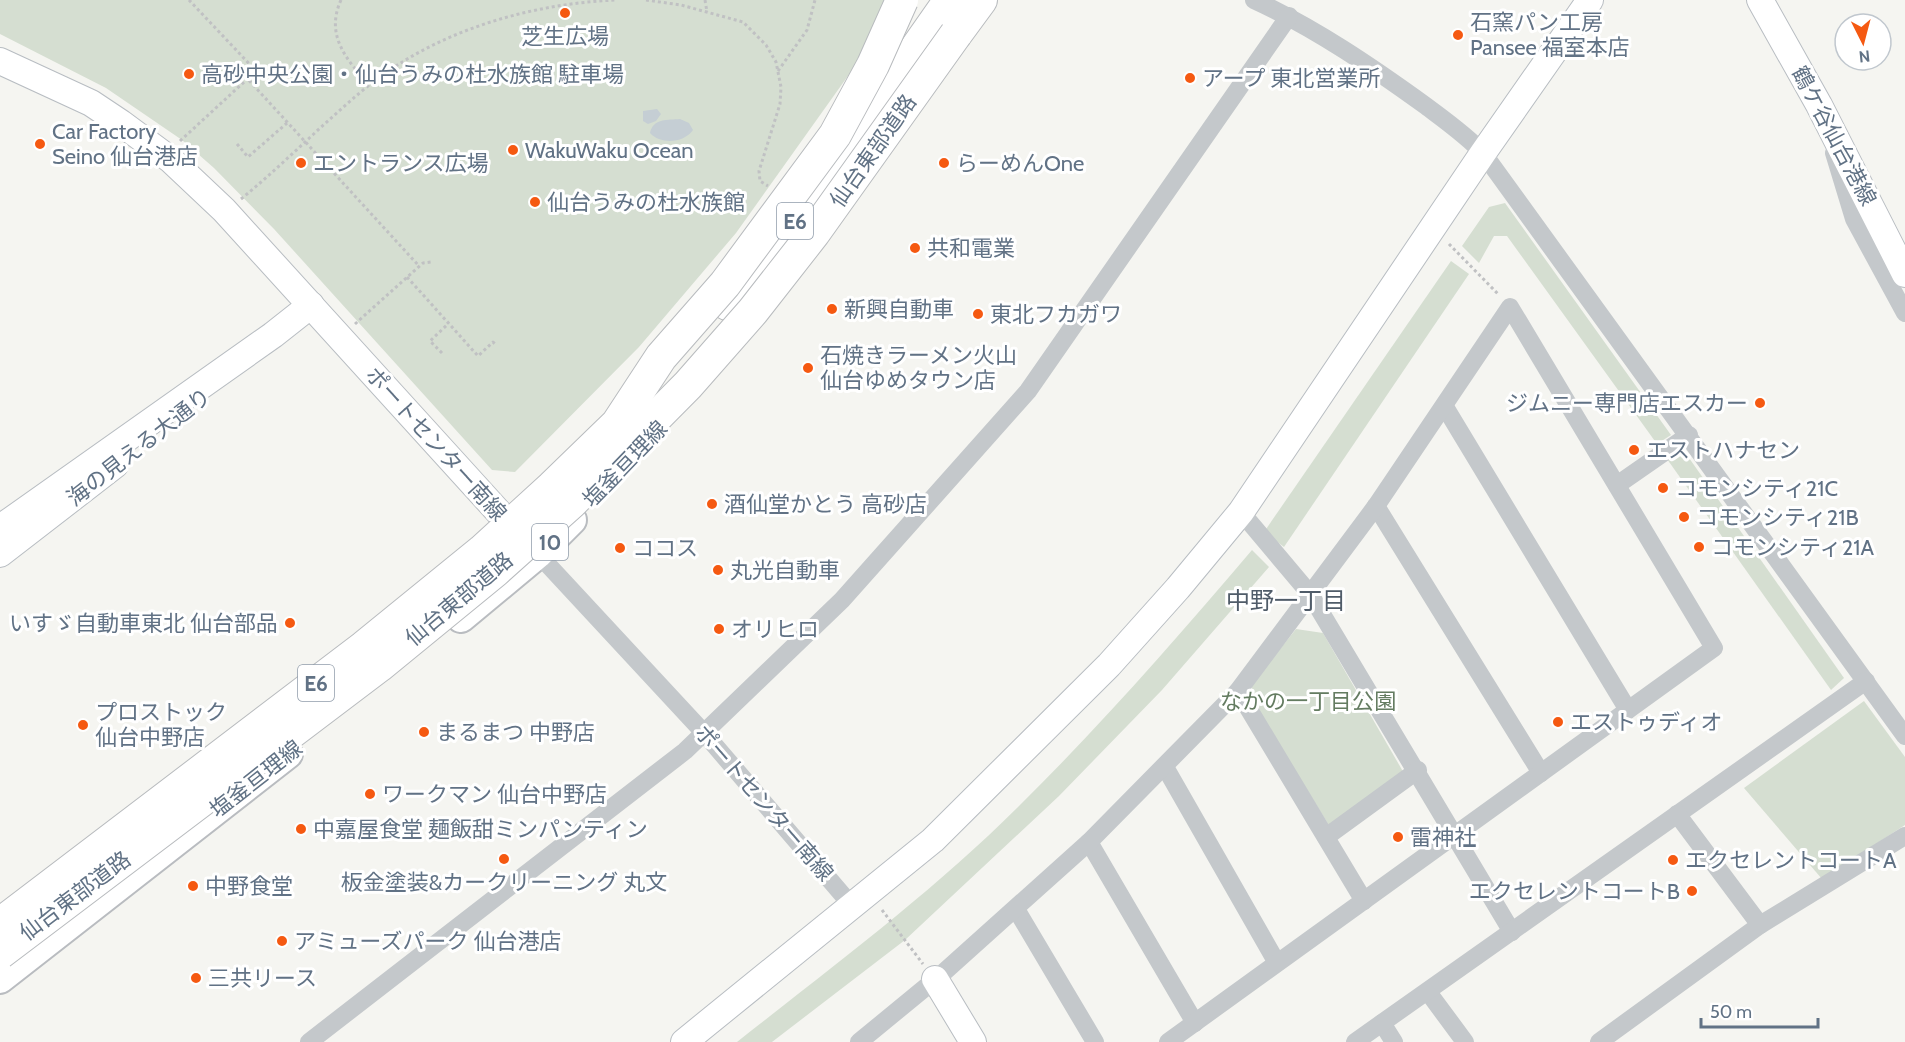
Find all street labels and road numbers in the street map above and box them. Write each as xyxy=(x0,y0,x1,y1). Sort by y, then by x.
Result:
street label: 鶴ケ谷仙台港線 xyxy=(1786,62,1882,210)
street label: 仙台東部道路 xyxy=(824,89,922,213)
road number: E6 xyxy=(777,203,813,239)
street label: ポートセンター南線 xyxy=(360,361,512,527)
street label: 海の見える大通り xyxy=(62,382,216,512)
street label: 塩釜亘理線 xyxy=(577,415,673,513)
road number: 10 xyxy=(532,524,568,560)
street label: 仙台東部道路 xyxy=(400,546,518,652)
road number: E6 xyxy=(298,665,334,701)
street label: ポートセンター南線 xyxy=(689,719,839,887)
street label: 塩釜亘理線 xyxy=(204,734,308,824)
street label: 仙台東部道路 xyxy=(14,845,136,947)

